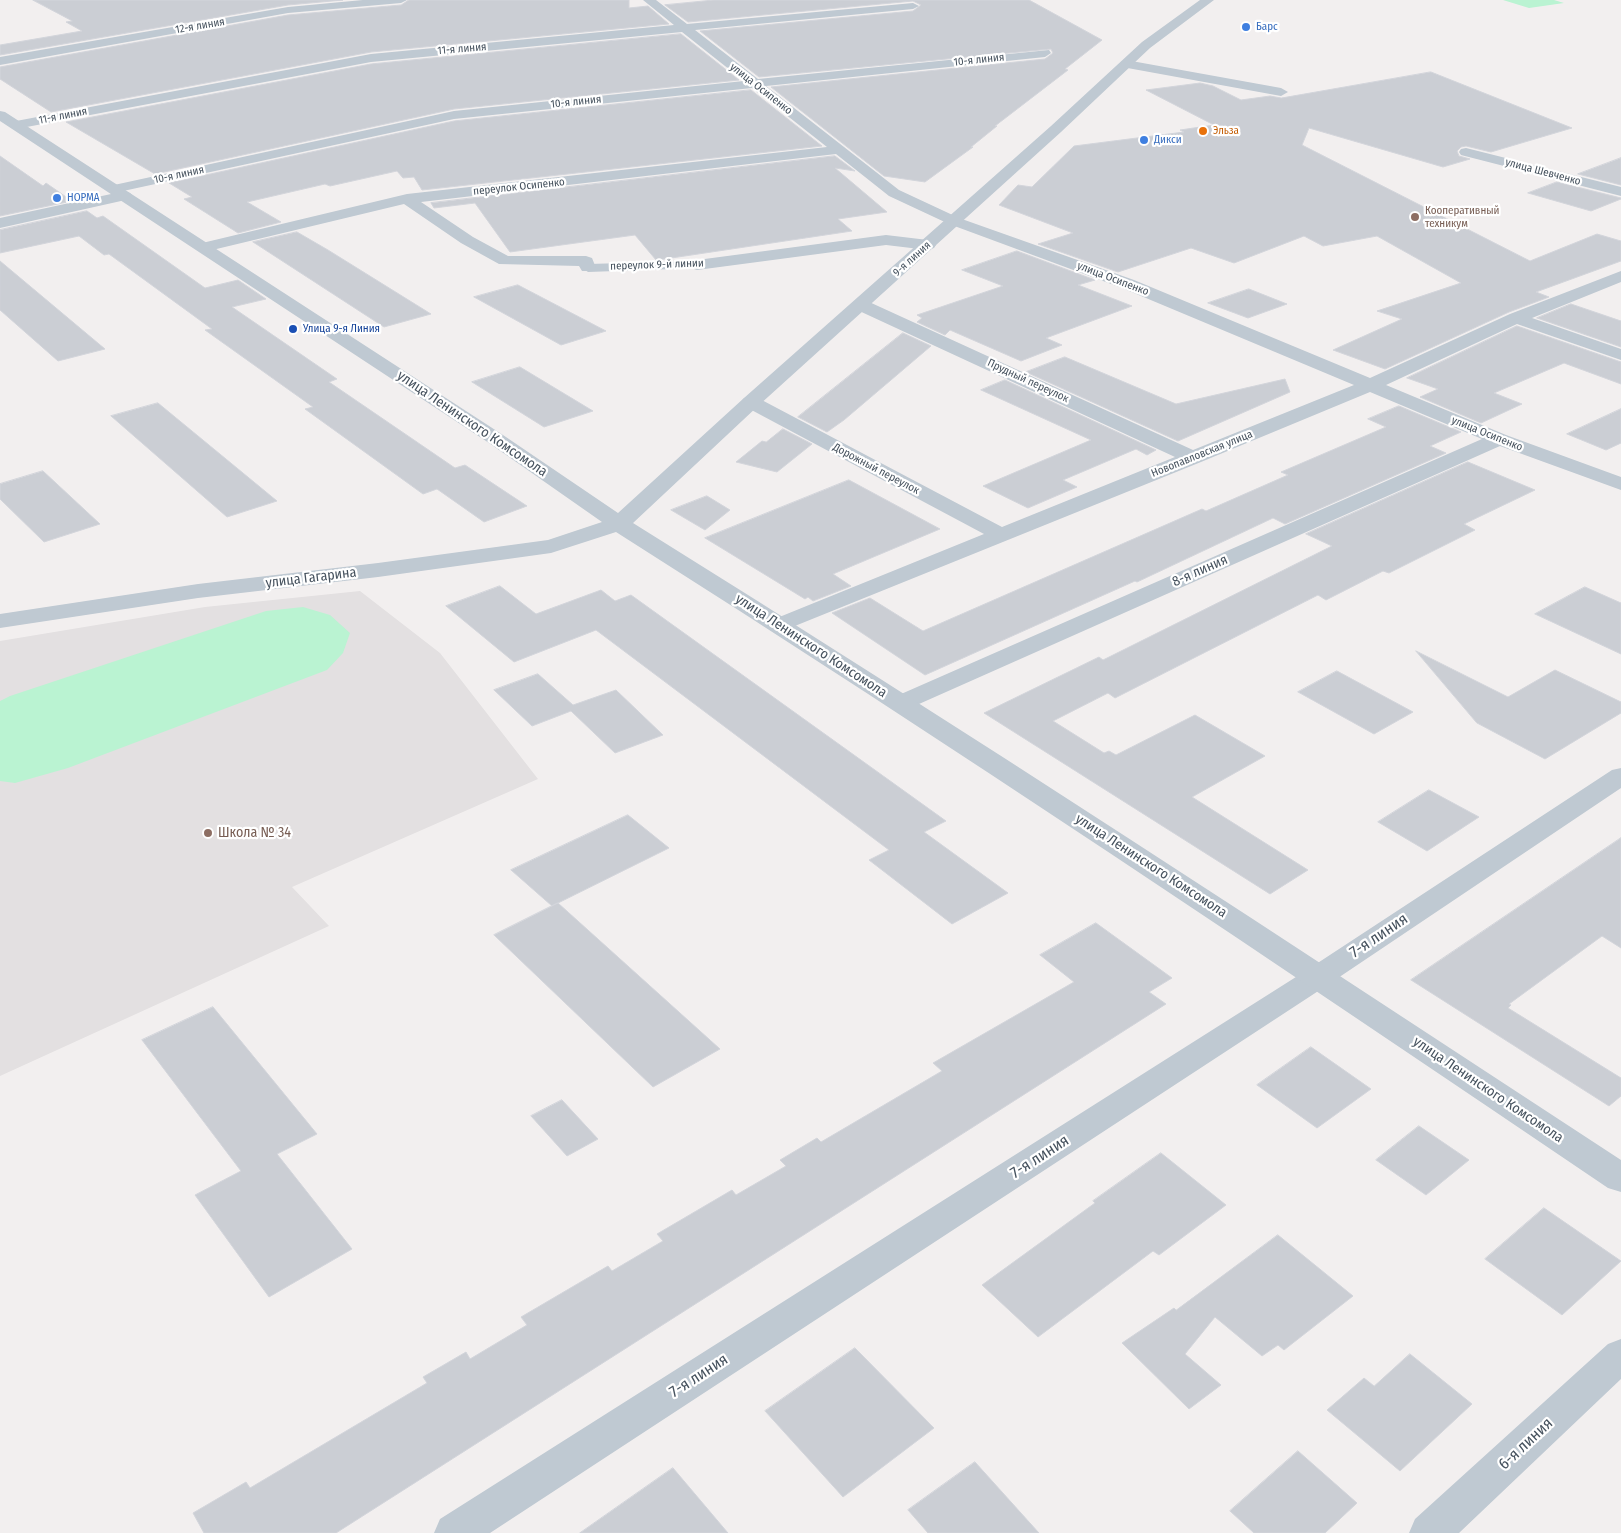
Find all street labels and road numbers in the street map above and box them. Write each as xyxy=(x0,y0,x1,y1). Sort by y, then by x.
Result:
street label: 12-я линия xyxy=(174,15,226,37)
street label: 11-я линия xyxy=(437,40,487,58)
street label: 10-я линия xyxy=(953,51,1005,69)
street label: улица Осипенко xyxy=(727,61,795,117)
street label: 10-я линия xyxy=(550,93,602,111)
street label: 11-я линия xyxy=(38,105,88,127)
street label: улица Шевченко xyxy=(1504,156,1582,188)
street label: 10-я линия xyxy=(153,163,205,187)
street label: переулок Осипенко xyxy=(473,176,565,198)
street label: 9-я линия xyxy=(890,239,934,279)
street label: переулок 9-й линии xyxy=(610,257,704,273)
street label: улица Осипенко xyxy=(1075,259,1151,299)
street label: Прудный переулок xyxy=(985,356,1071,406)
street label: улица Ленинского Комсомола xyxy=(394,367,550,481)
street label: улица Осипенко xyxy=(1449,414,1525,454)
street label: Новопавловская улица xyxy=(1149,428,1255,480)
street label: Дорожный переулок xyxy=(831,441,921,497)
street label: 8-я линия xyxy=(1170,551,1230,591)
street label: улица Гагарина xyxy=(265,564,357,592)
street label: улица Ленинского Комсомола xyxy=(732,591,890,701)
street label: улица Ленинского Комсомола xyxy=(1072,811,1230,921)
street label: 7-я линия xyxy=(1346,910,1412,962)
street label: улица Ленинского Комсомола xyxy=(1410,1033,1566,1147)
street label: 7-я линия xyxy=(1007,1131,1073,1183)
street label: 7-я линия xyxy=(666,1350,732,1402)
street label: 6-я линия xyxy=(1495,1414,1557,1474)

